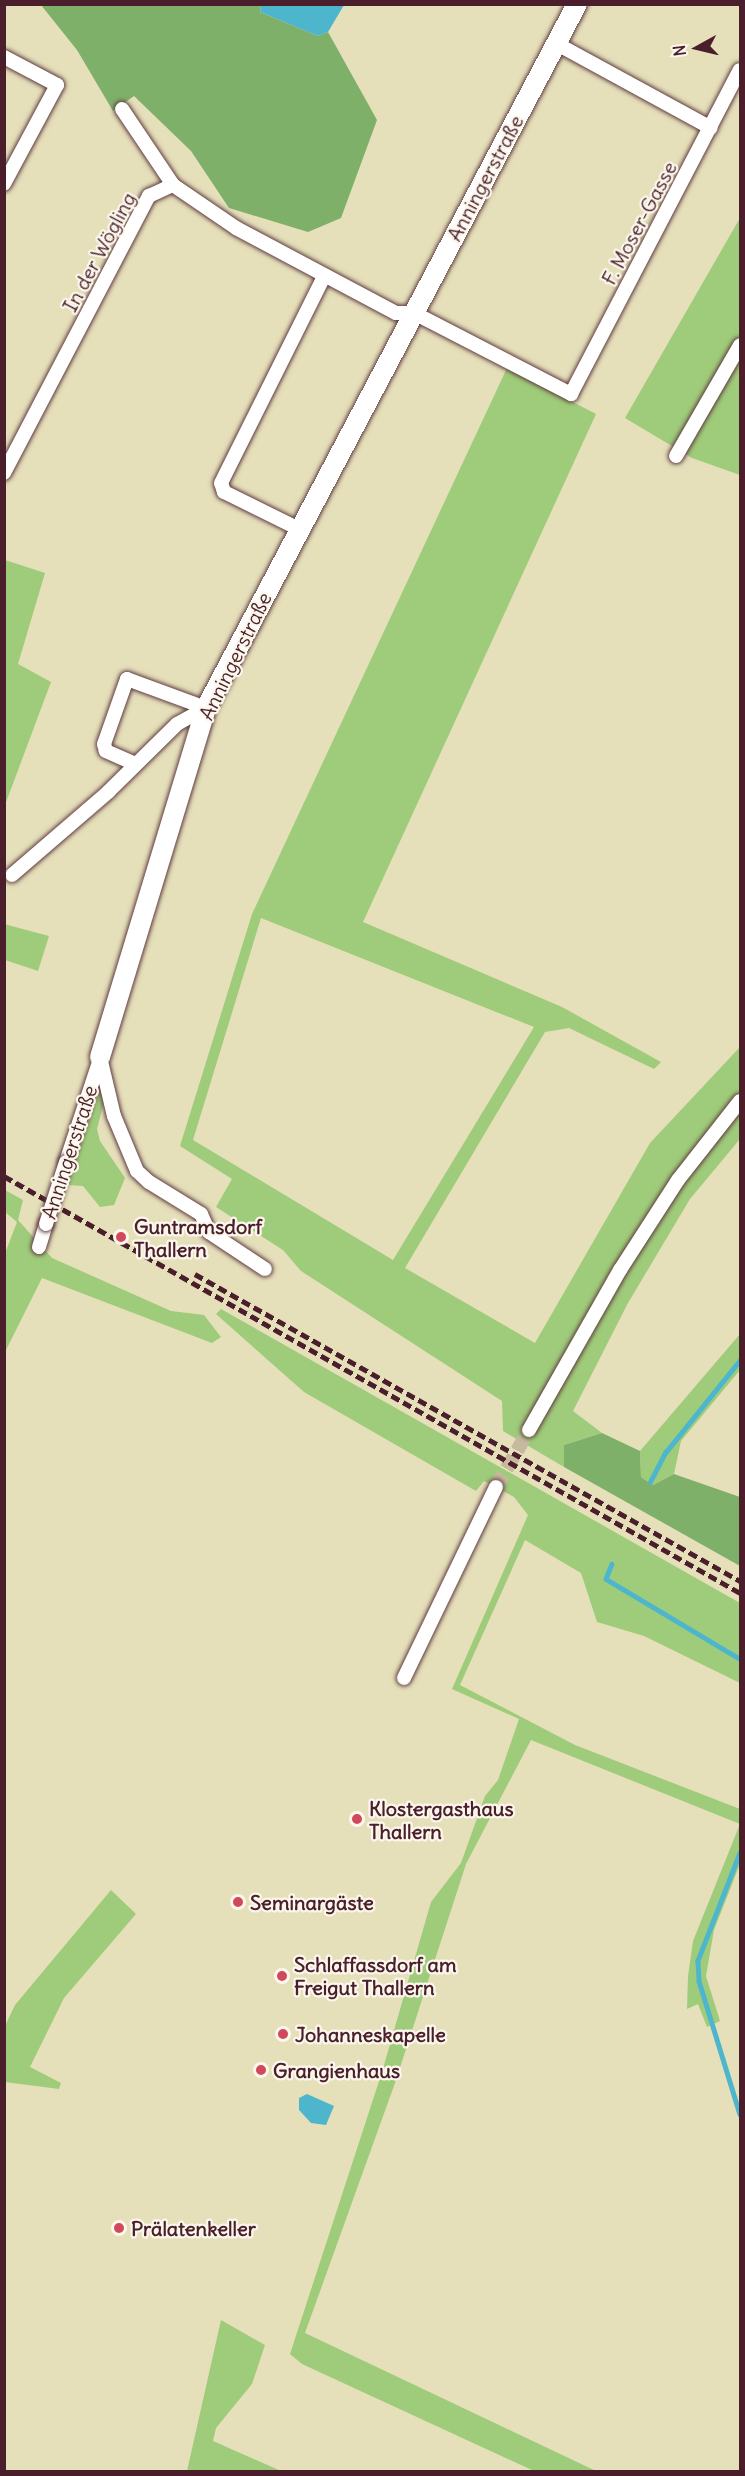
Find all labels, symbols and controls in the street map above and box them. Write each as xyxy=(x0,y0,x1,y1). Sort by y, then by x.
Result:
north arrow xyxy=(667,18,727,78)
text: N xyxy=(669,44,690,57)
street label: Anningerstraße xyxy=(442,111,528,245)
street label: F. Moser-Gasse xyxy=(596,157,682,289)
street label: In der Wögling xyxy=(57,188,141,316)
street label: Anningerstraße xyxy=(194,588,276,724)
street label: Anningerstraße xyxy=(36,1082,102,1222)
place label: Guntramsdorf Thallern xyxy=(134,1214,262,1261)
marker: Guntramsdorf Thallern xyxy=(112,1228,130,1246)
place label: Klostergasthaus Thallern xyxy=(369,1796,513,1843)
marker: Klostergasthaus Thallern xyxy=(350,1812,364,1826)
place label: Seminargäste xyxy=(250,1890,374,1914)
marker: Seminargäste xyxy=(231,1895,245,1909)
place label: Schlaffassdorf am Freigut Thallern xyxy=(294,1952,457,1999)
marker: Schlaffassdorf am Freigut Thallern xyxy=(275,1969,289,1983)
place label: Johanneskapelle xyxy=(295,2022,446,2046)
marker: Johanneskapelle xyxy=(276,2027,290,2041)
place label: Grangienhaus xyxy=(273,2058,400,2082)
marker: Grangienhaus xyxy=(254,2063,268,2077)
place label: Prälatenkeller xyxy=(131,2216,256,2240)
marker: Prälatenkeller xyxy=(112,2221,126,2235)

